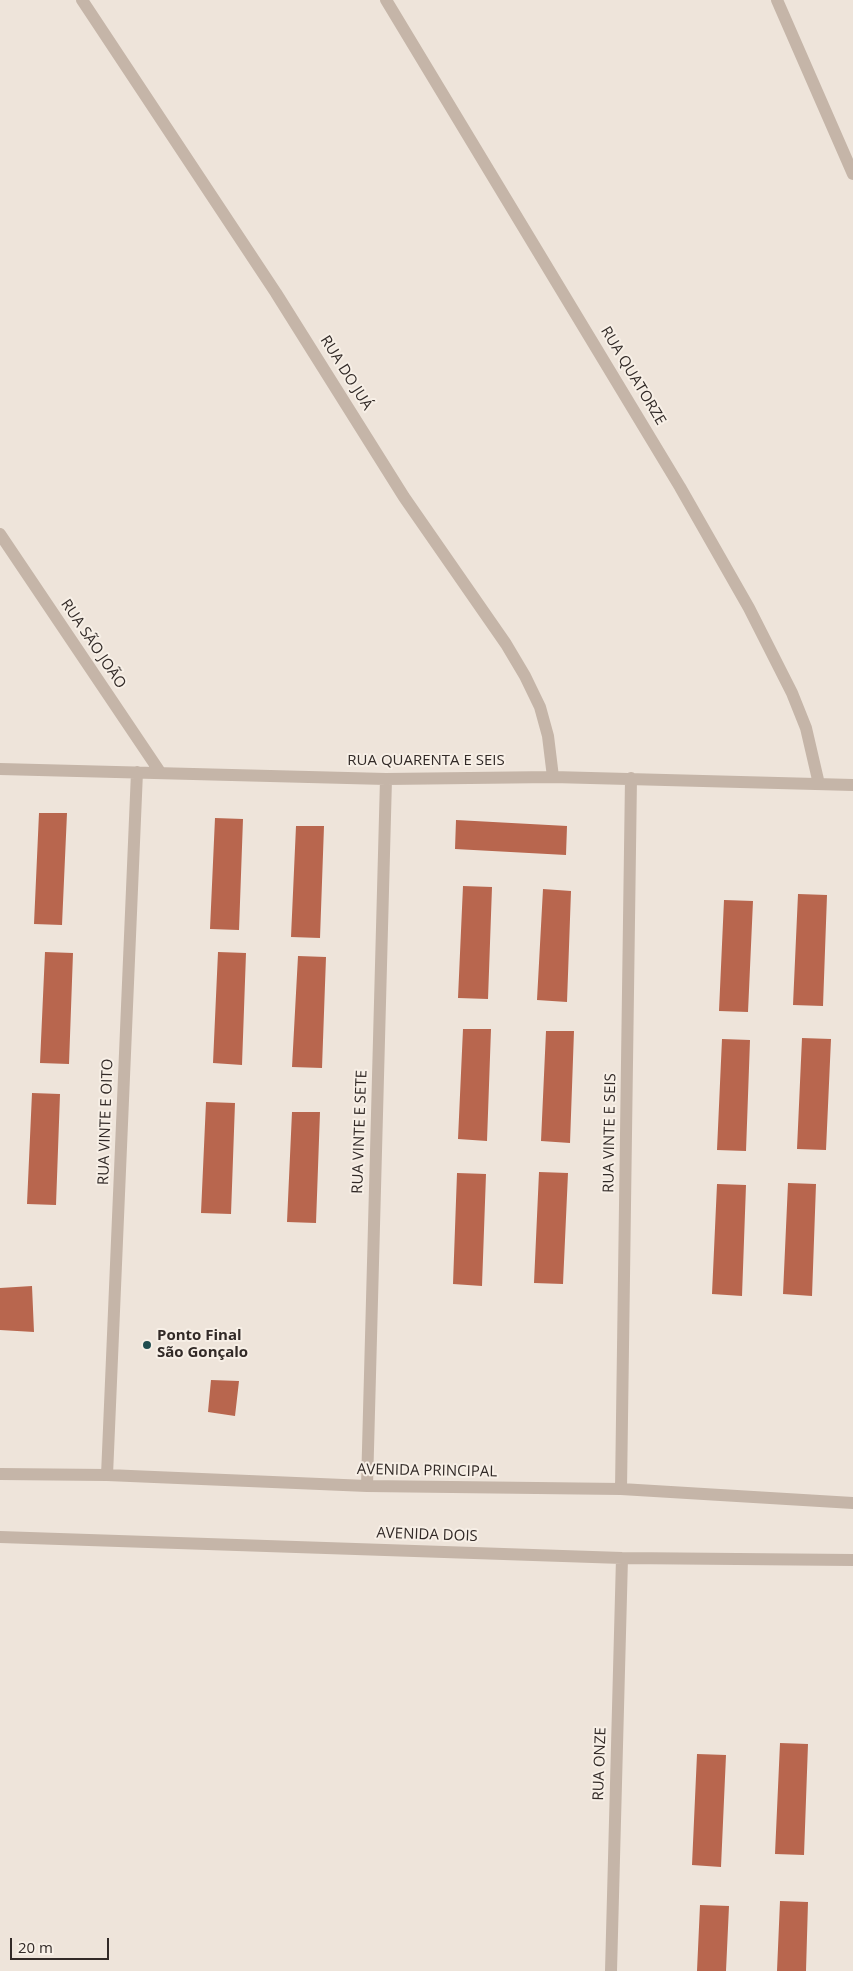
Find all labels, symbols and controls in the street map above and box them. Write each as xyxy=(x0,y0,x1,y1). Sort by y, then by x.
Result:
street label: RUA QUATORZE xyxy=(597,323,669,429)
street label: RUA DO JUÁ xyxy=(316,332,376,414)
street label: RUA SÃO JOÃO xyxy=(57,596,129,692)
street label: RUA QUARENTA E SEIS xyxy=(347,752,505,770)
street label: RUA VINTE E OITO xyxy=(95,1058,117,1186)
street label: RUA VINTE E SETE xyxy=(349,1070,371,1194)
street label: RUA VINTE E SEIS xyxy=(600,1073,620,1193)
place label: Ponto Final São Gonçalo xyxy=(157,1327,248,1362)
marker: Ponto Final São Gonçalo xyxy=(141,1339,153,1351)
street label: AVENIDA PRINCIPAL xyxy=(357,1461,497,1481)
street label: AVENIDA DOIS xyxy=(376,1524,478,1546)
street label: RUA ONZE xyxy=(590,1727,610,1801)
scale bar xyxy=(12,1928,111,1960)
text: 20 m xyxy=(18,1937,53,1957)

